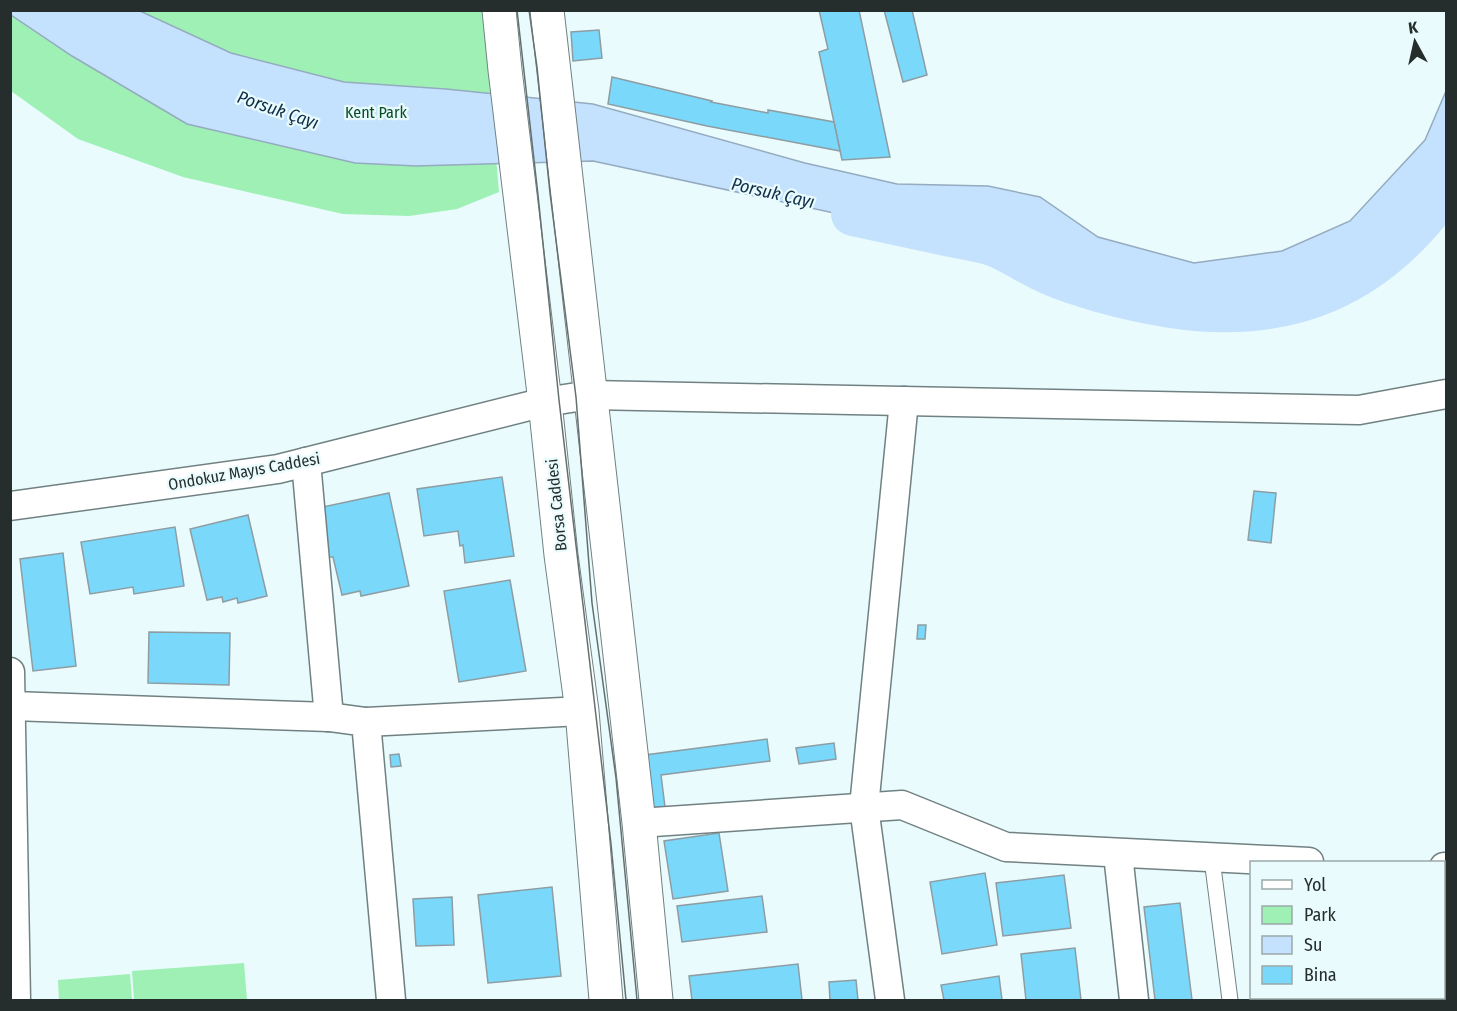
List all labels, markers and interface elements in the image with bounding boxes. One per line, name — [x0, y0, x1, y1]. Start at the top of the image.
north arrow — [1385, 12, 1445, 72]
text: K — [1407, 17, 1420, 38]
water label: Porsuk Çayı — [234, 86, 322, 134]
park label: Kent Park — [345, 103, 408, 122]
water label: Porsuk Çayı — [729, 173, 817, 213]
street label: Ondokuz Mayıs Caddesi — [167, 449, 321, 494]
street label: Borsa Caddesi — [542, 458, 571, 552]
legend — [1250, 861, 1445, 999]
text: Yol — [1304, 874, 1326, 896]
text: Park — [1304, 904, 1337, 926]
text: Su — [1304, 934, 1322, 956]
text: Bina — [1304, 964, 1337, 986]

